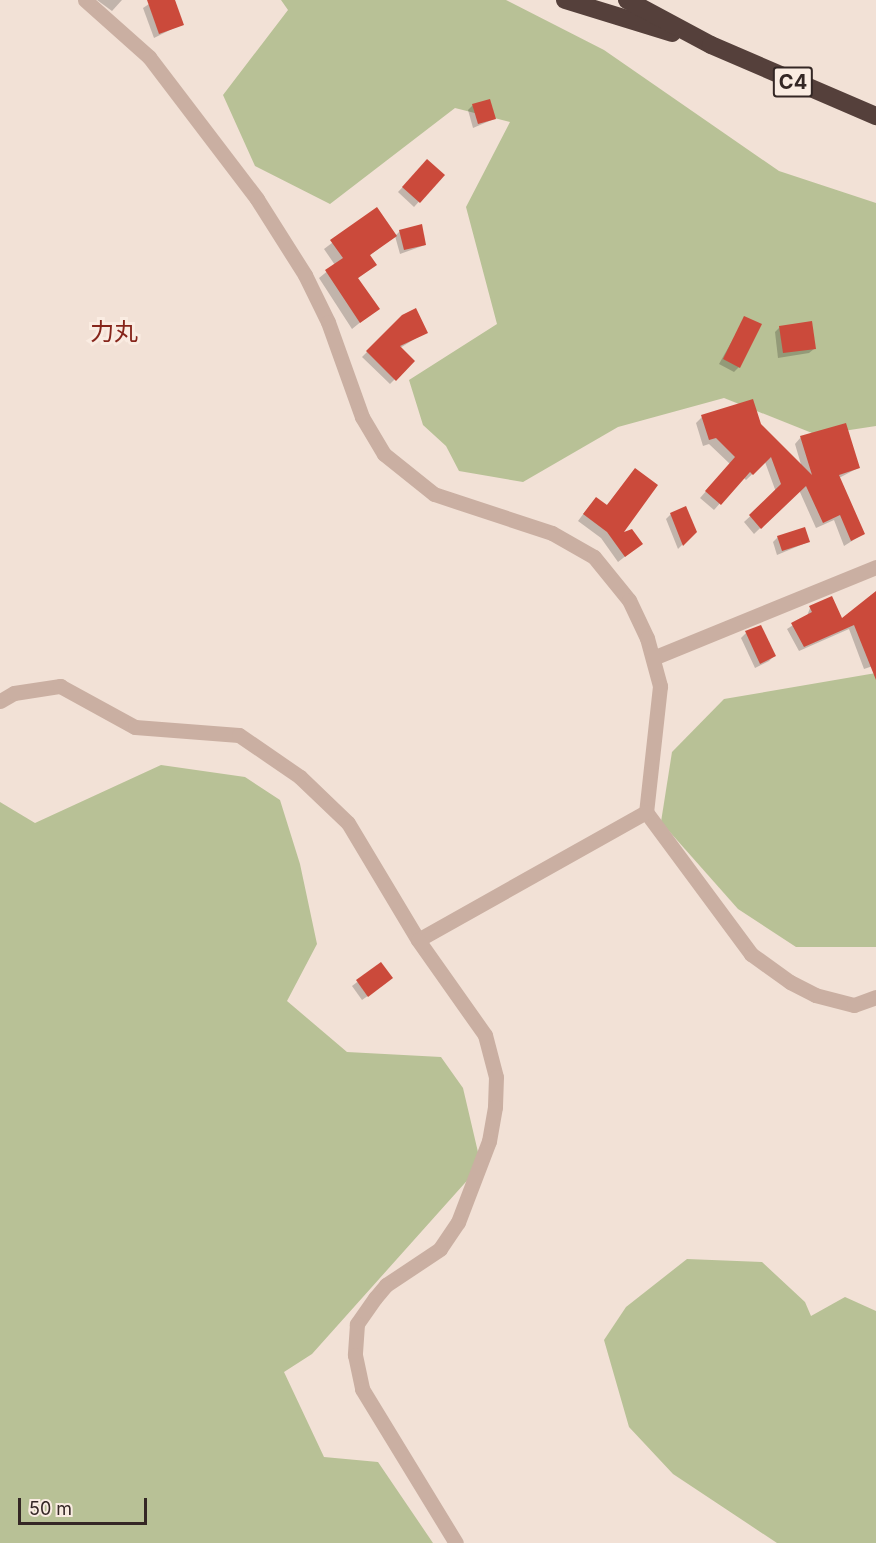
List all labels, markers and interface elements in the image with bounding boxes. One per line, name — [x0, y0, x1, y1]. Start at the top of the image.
road number: C4 — [772, 65, 814, 99]
district label: 力丸 — [90, 318, 138, 346]
scale bar — [21, 1486, 150, 1524]
text: 50 m — [29, 1498, 72, 1519]

